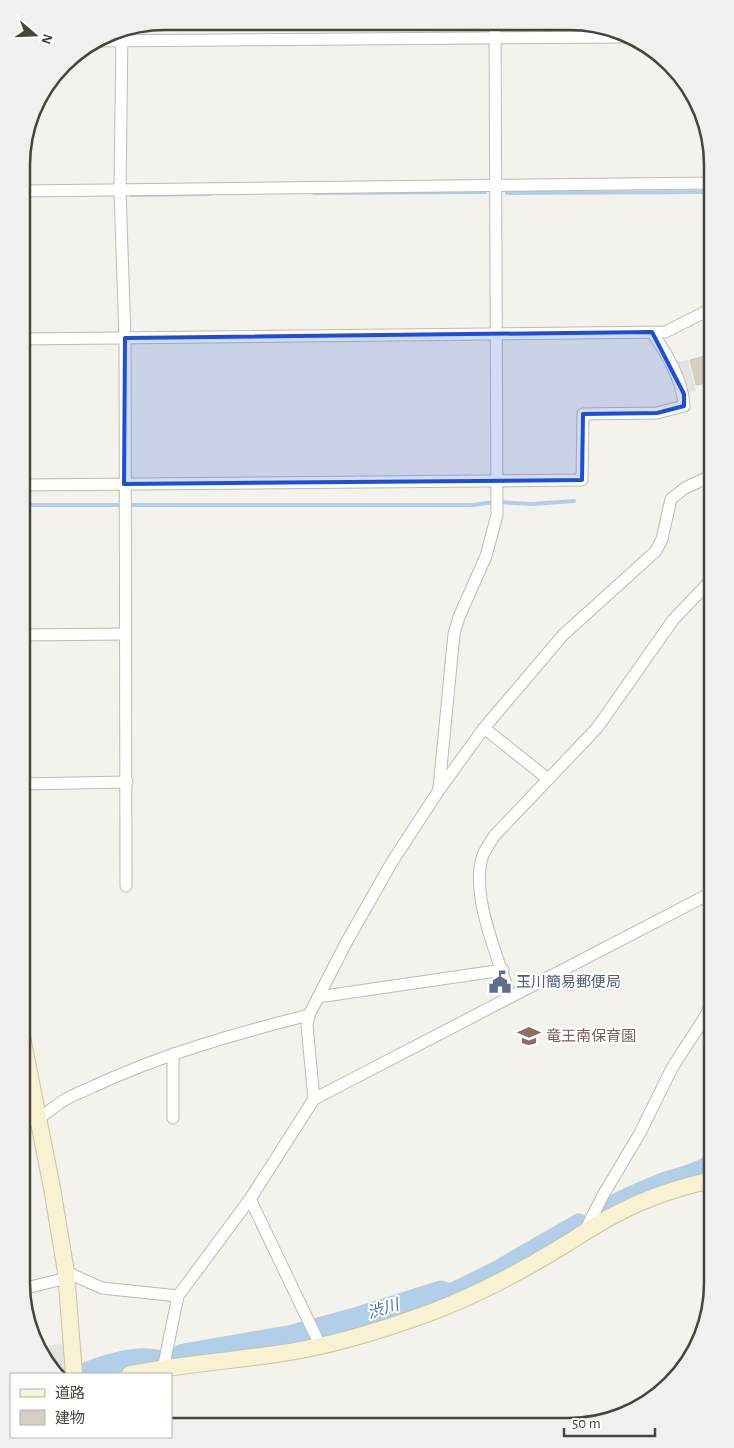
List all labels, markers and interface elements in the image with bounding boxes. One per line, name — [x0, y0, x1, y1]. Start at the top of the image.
north arrow — [10, 10, 60, 60]
text: N — [38, 32, 55, 46]
public building icon: 玉川簡易郵便局 — [487, 969, 513, 995]
place label: 玉川簡易郵便局 — [516, 974, 621, 990]
school or university icon: 竜王南保育園 — [516, 1023, 542, 1049]
place label: 竜王南保育園 — [546, 1028, 636, 1044]
water label: 渋川 — [365, 1295, 403, 1321]
legend — [10, 1373, 172, 1438]
text: 道路 — [55, 1385, 85, 1401]
scale bar — [564, 1406, 655, 1438]
text: 建物 — [55, 1410, 85, 1426]
text: 50 m — [572, 1416, 601, 1431]

